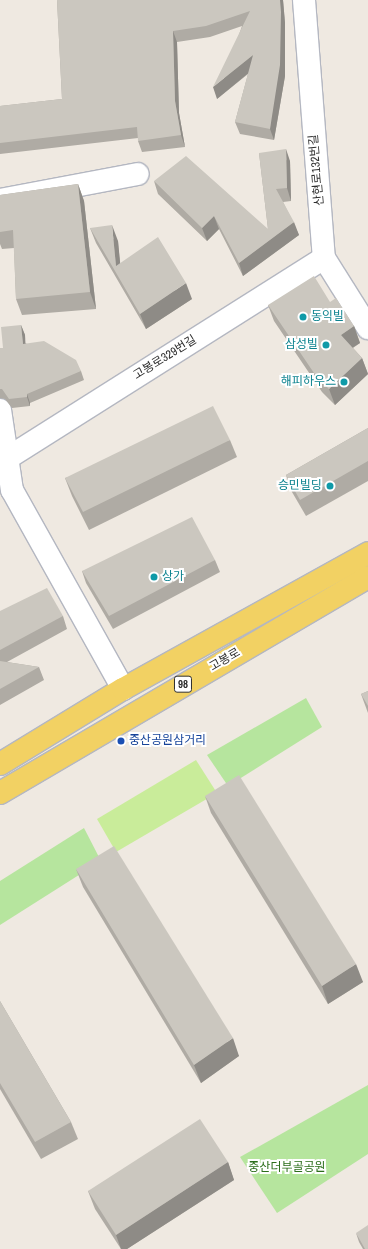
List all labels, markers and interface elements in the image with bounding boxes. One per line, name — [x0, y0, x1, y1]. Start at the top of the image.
street label: 산현로132번길 — [307, 134, 327, 206]
place label: 동익빌 — [311, 310, 344, 324]
marker: 동익빌 — [298, 312, 308, 322]
street label: 고봉로329번길 — [131, 333, 199, 383]
place label: 삼성빌 — [285, 338, 318, 352]
marker: 삼성빌 — [321, 340, 331, 350]
place label: 해피하우스 — [281, 375, 336, 389]
marker: 해피하우스 — [339, 377, 349, 387]
place label: 승민빌딩 — [278, 479, 322, 493]
marker: 승민빌딩 — [325, 481, 335, 491]
place label: 상가 — [162, 570, 184, 584]
marker: 상가 — [149, 572, 159, 582]
street label: 고봉로 — [207, 645, 243, 675]
road number: 98 — [173, 675, 193, 693]
place label: 중산공원삼거리 — [129, 734, 206, 748]
marker: 중산공원삼거리 — [116, 736, 126, 746]
park label: 중산더부골공원 — [248, 1161, 326, 1175]

